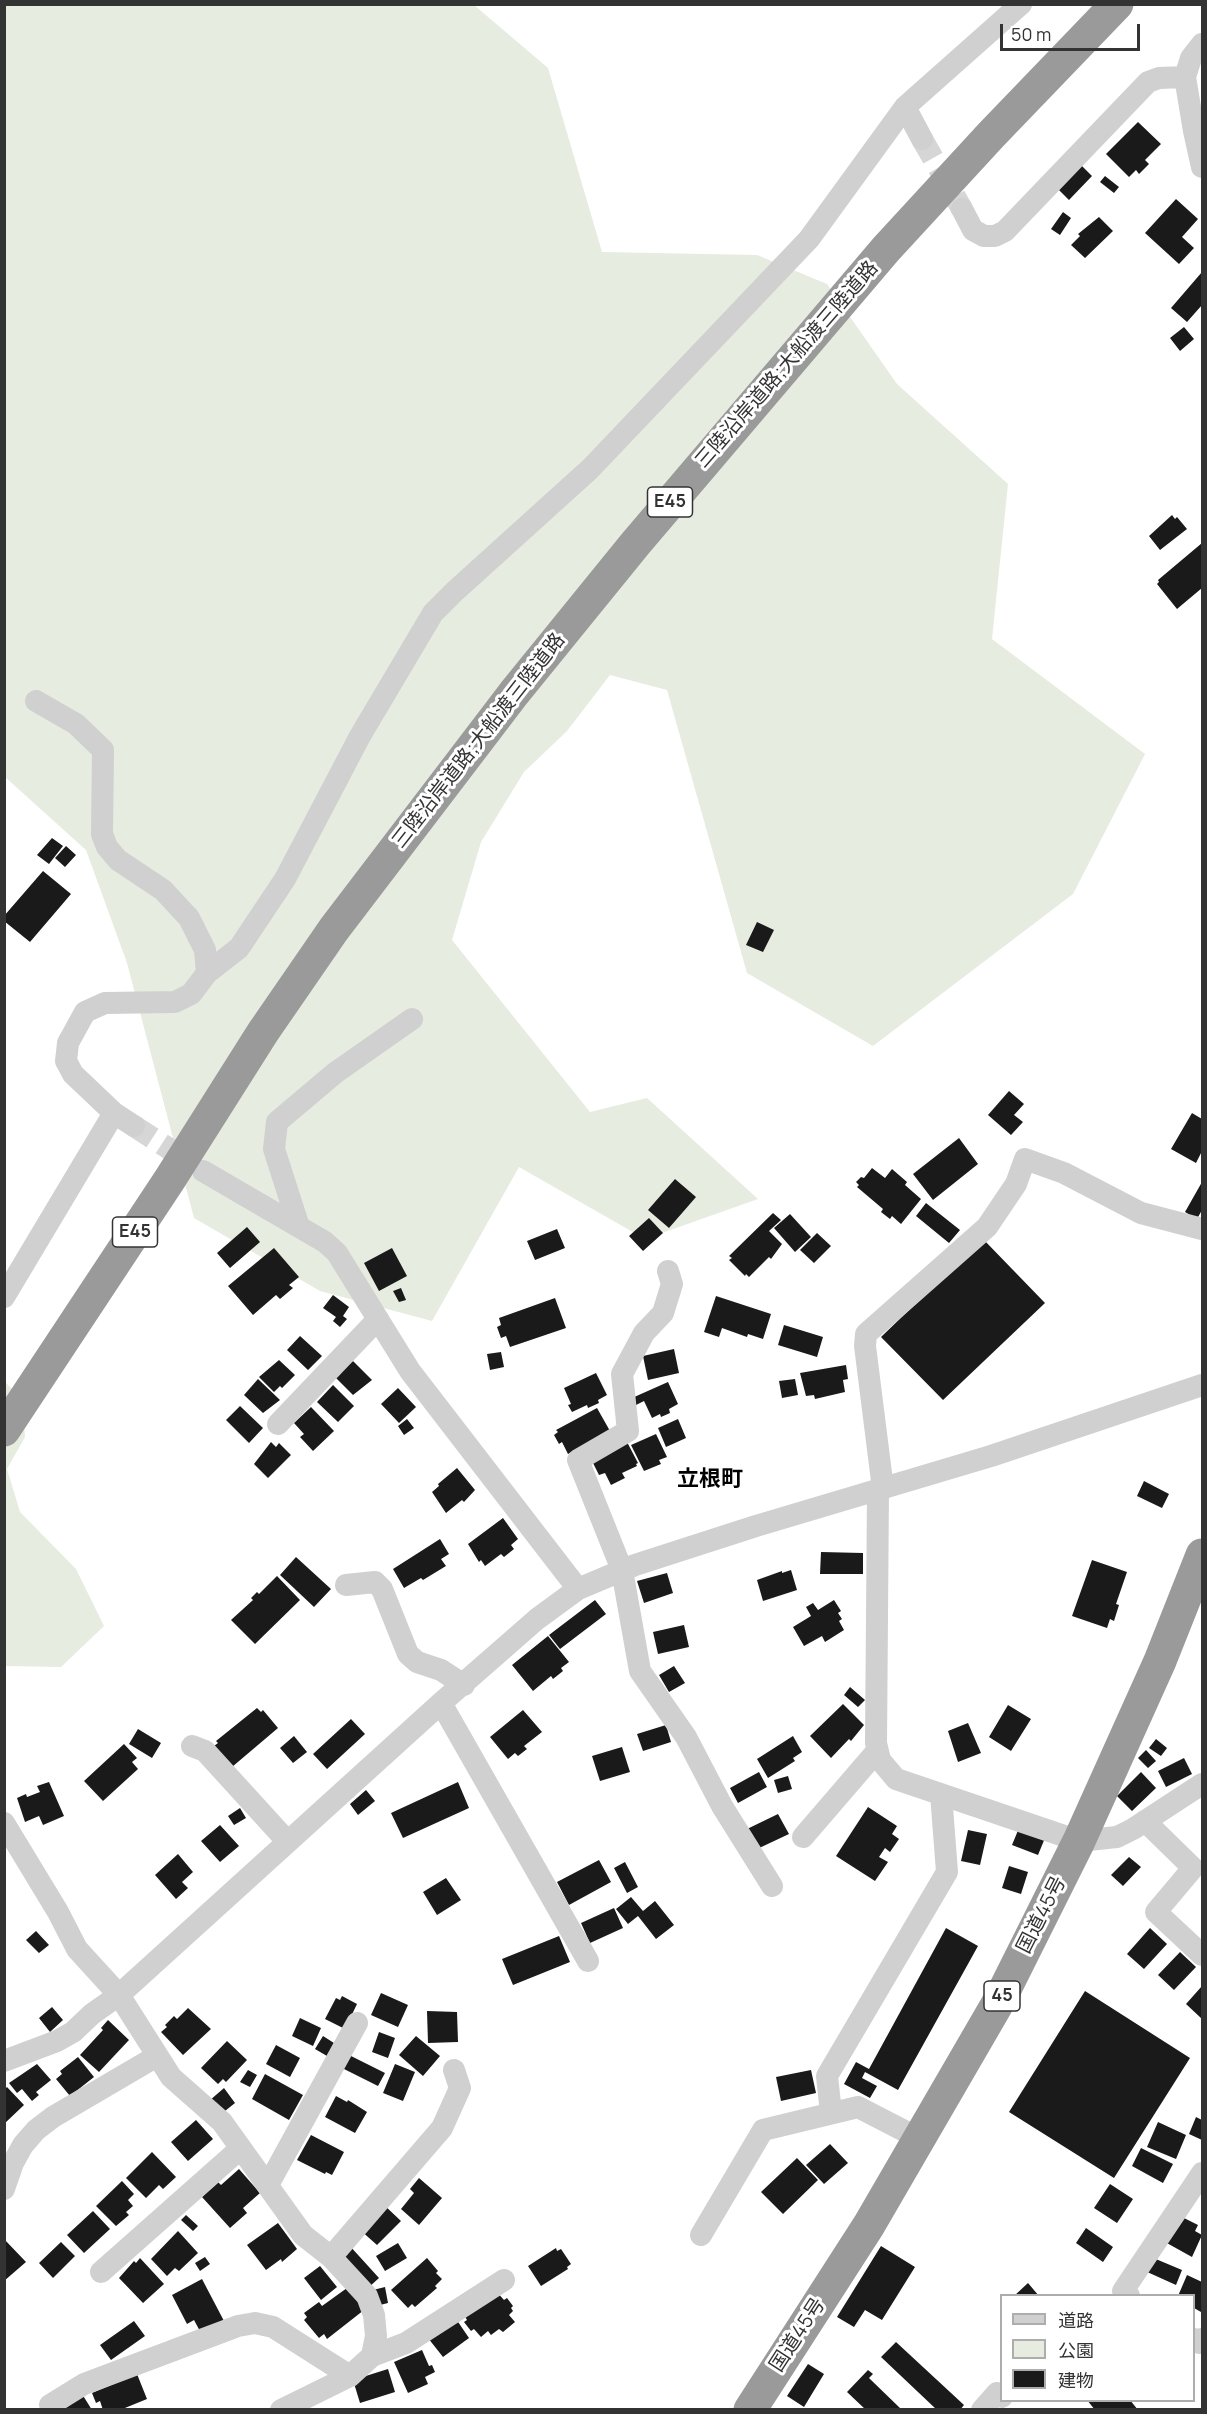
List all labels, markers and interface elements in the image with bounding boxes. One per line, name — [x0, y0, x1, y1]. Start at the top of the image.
scale bar — [1003, 12, 1142, 50]
text: 50 m — [1011, 22, 1051, 46]
street label: 三陸沿岸道路;大船渡三陸道路 — [691, 257, 883, 473]
road number: E45 — [648, 487, 692, 517]
street label: 三陸沿岸道路;大船渡三陸道路 — [388, 629, 570, 853]
road number: E45 — [112, 1217, 158, 1247]
district label: 立根町 — [677, 1467, 743, 1493]
street label: 国道45号 — [1012, 1872, 1072, 1958]
road number: 45 — [984, 1981, 1020, 2011]
street label: 国道45号 — [765, 2294, 831, 2376]
legend — [1000, 2294, 1195, 2402]
text: 道路 — [1058, 2308, 1094, 2332]
text: 公園 — [1058, 2338, 1094, 2362]
text: 建物 — [1058, 2368, 1094, 2392]

